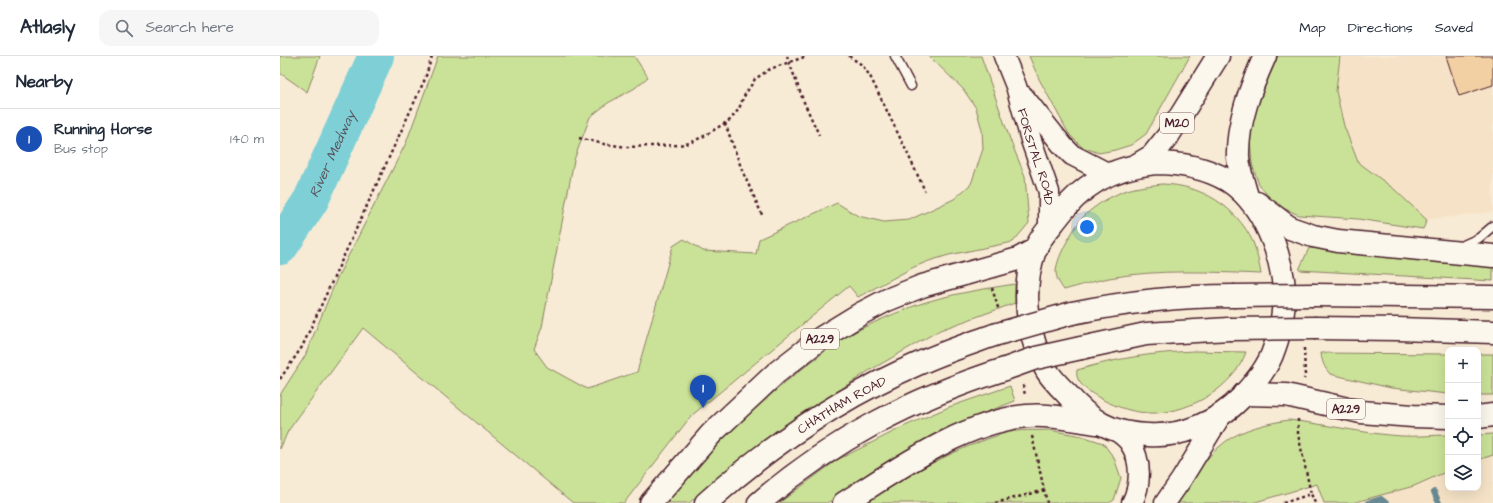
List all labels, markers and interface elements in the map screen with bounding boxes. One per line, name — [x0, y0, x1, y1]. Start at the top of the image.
search box — [99, 10, 379, 46]
text: Atlasly — [20, 14, 75, 41]
icon: search — [113, 17, 135, 39]
text: Search here — [145, 17, 234, 38]
text: Map — [1299, 18, 1326, 38]
text: Directions — [1348, 18, 1413, 38]
text: Saved — [1435, 18, 1473, 38]
text: Nearby — [16, 70, 73, 94]
street label: FORSTAL ROAD — [1013, 106, 1057, 206]
water label: River Medway — [305, 107, 362, 201]
road number: M20 — [1160, 113, 1194, 133]
text: Running Horse — [54, 119, 152, 140]
text: 1 — [28, 130, 30, 148]
text: 140 m — [230, 130, 264, 148]
text: Bus stop — [54, 140, 108, 158]
your location — [1077, 217, 1097, 237]
road number: A229 — [801, 329, 839, 349]
map controls — [1445, 347, 1481, 491]
button: + — [1445, 347, 1481, 383]
street label: CHATHAM ROAD — [794, 372, 890, 438]
pin: 1 — [690, 375, 716, 408]
button: − — [1445, 383, 1481, 419]
road number: A229 — [1327, 399, 1365, 419]
button: locate — [1445, 419, 1481, 455]
button: layers — [1445, 455, 1481, 491]

